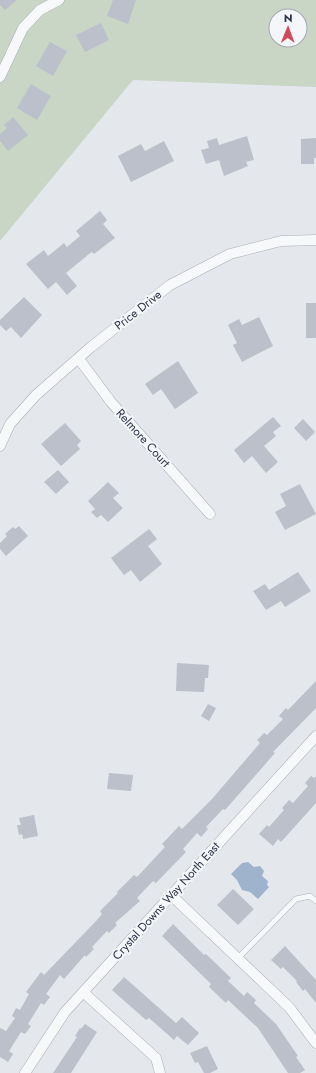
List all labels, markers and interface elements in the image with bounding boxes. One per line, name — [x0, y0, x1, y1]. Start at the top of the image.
north arrow — [268, 8, 308, 48]
text: N — [284, 10, 293, 26]
street label: Price Drive — [110, 286, 166, 334]
street label: Relmore Court — [112, 405, 174, 471]
street label: Crystal Downs Way North East — [108, 838, 224, 964]

